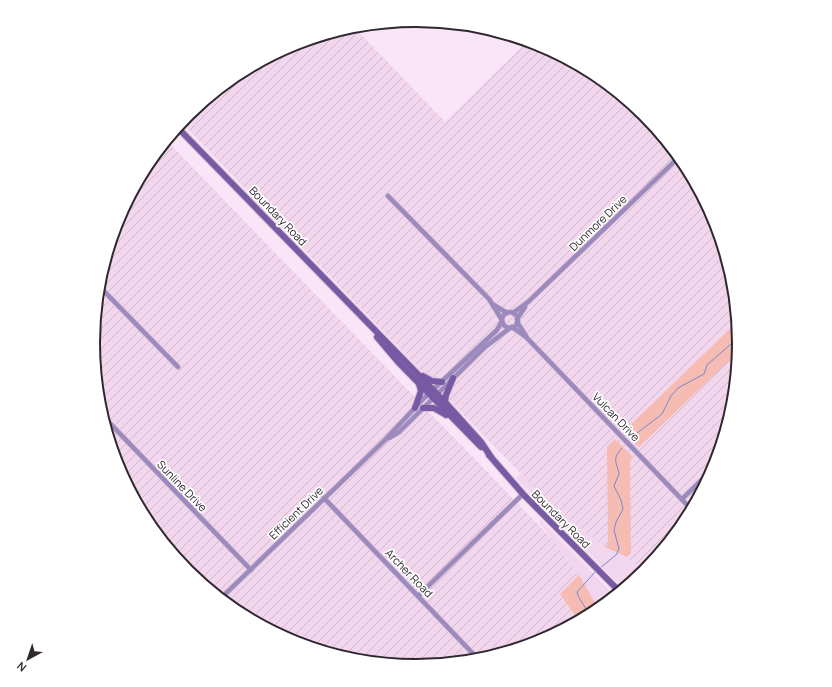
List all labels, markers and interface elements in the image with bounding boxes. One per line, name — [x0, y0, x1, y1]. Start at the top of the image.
street label: Boundary Road — [246, 183, 310, 249]
street label: Dunmore Drive — [566, 191, 630, 254]
street label: Vulcan Drive — [589, 389, 644, 445]
street label: Sunline Drive — [154, 457, 211, 515]
street label: Efficient Drive — [265, 483, 326, 542]
street label: Boundary Road — [529, 486, 594, 551]
street label: Archer Road — [382, 545, 436, 600]
north arrow — [8, 639, 48, 679]
text: N — [13, 659, 29, 675]

